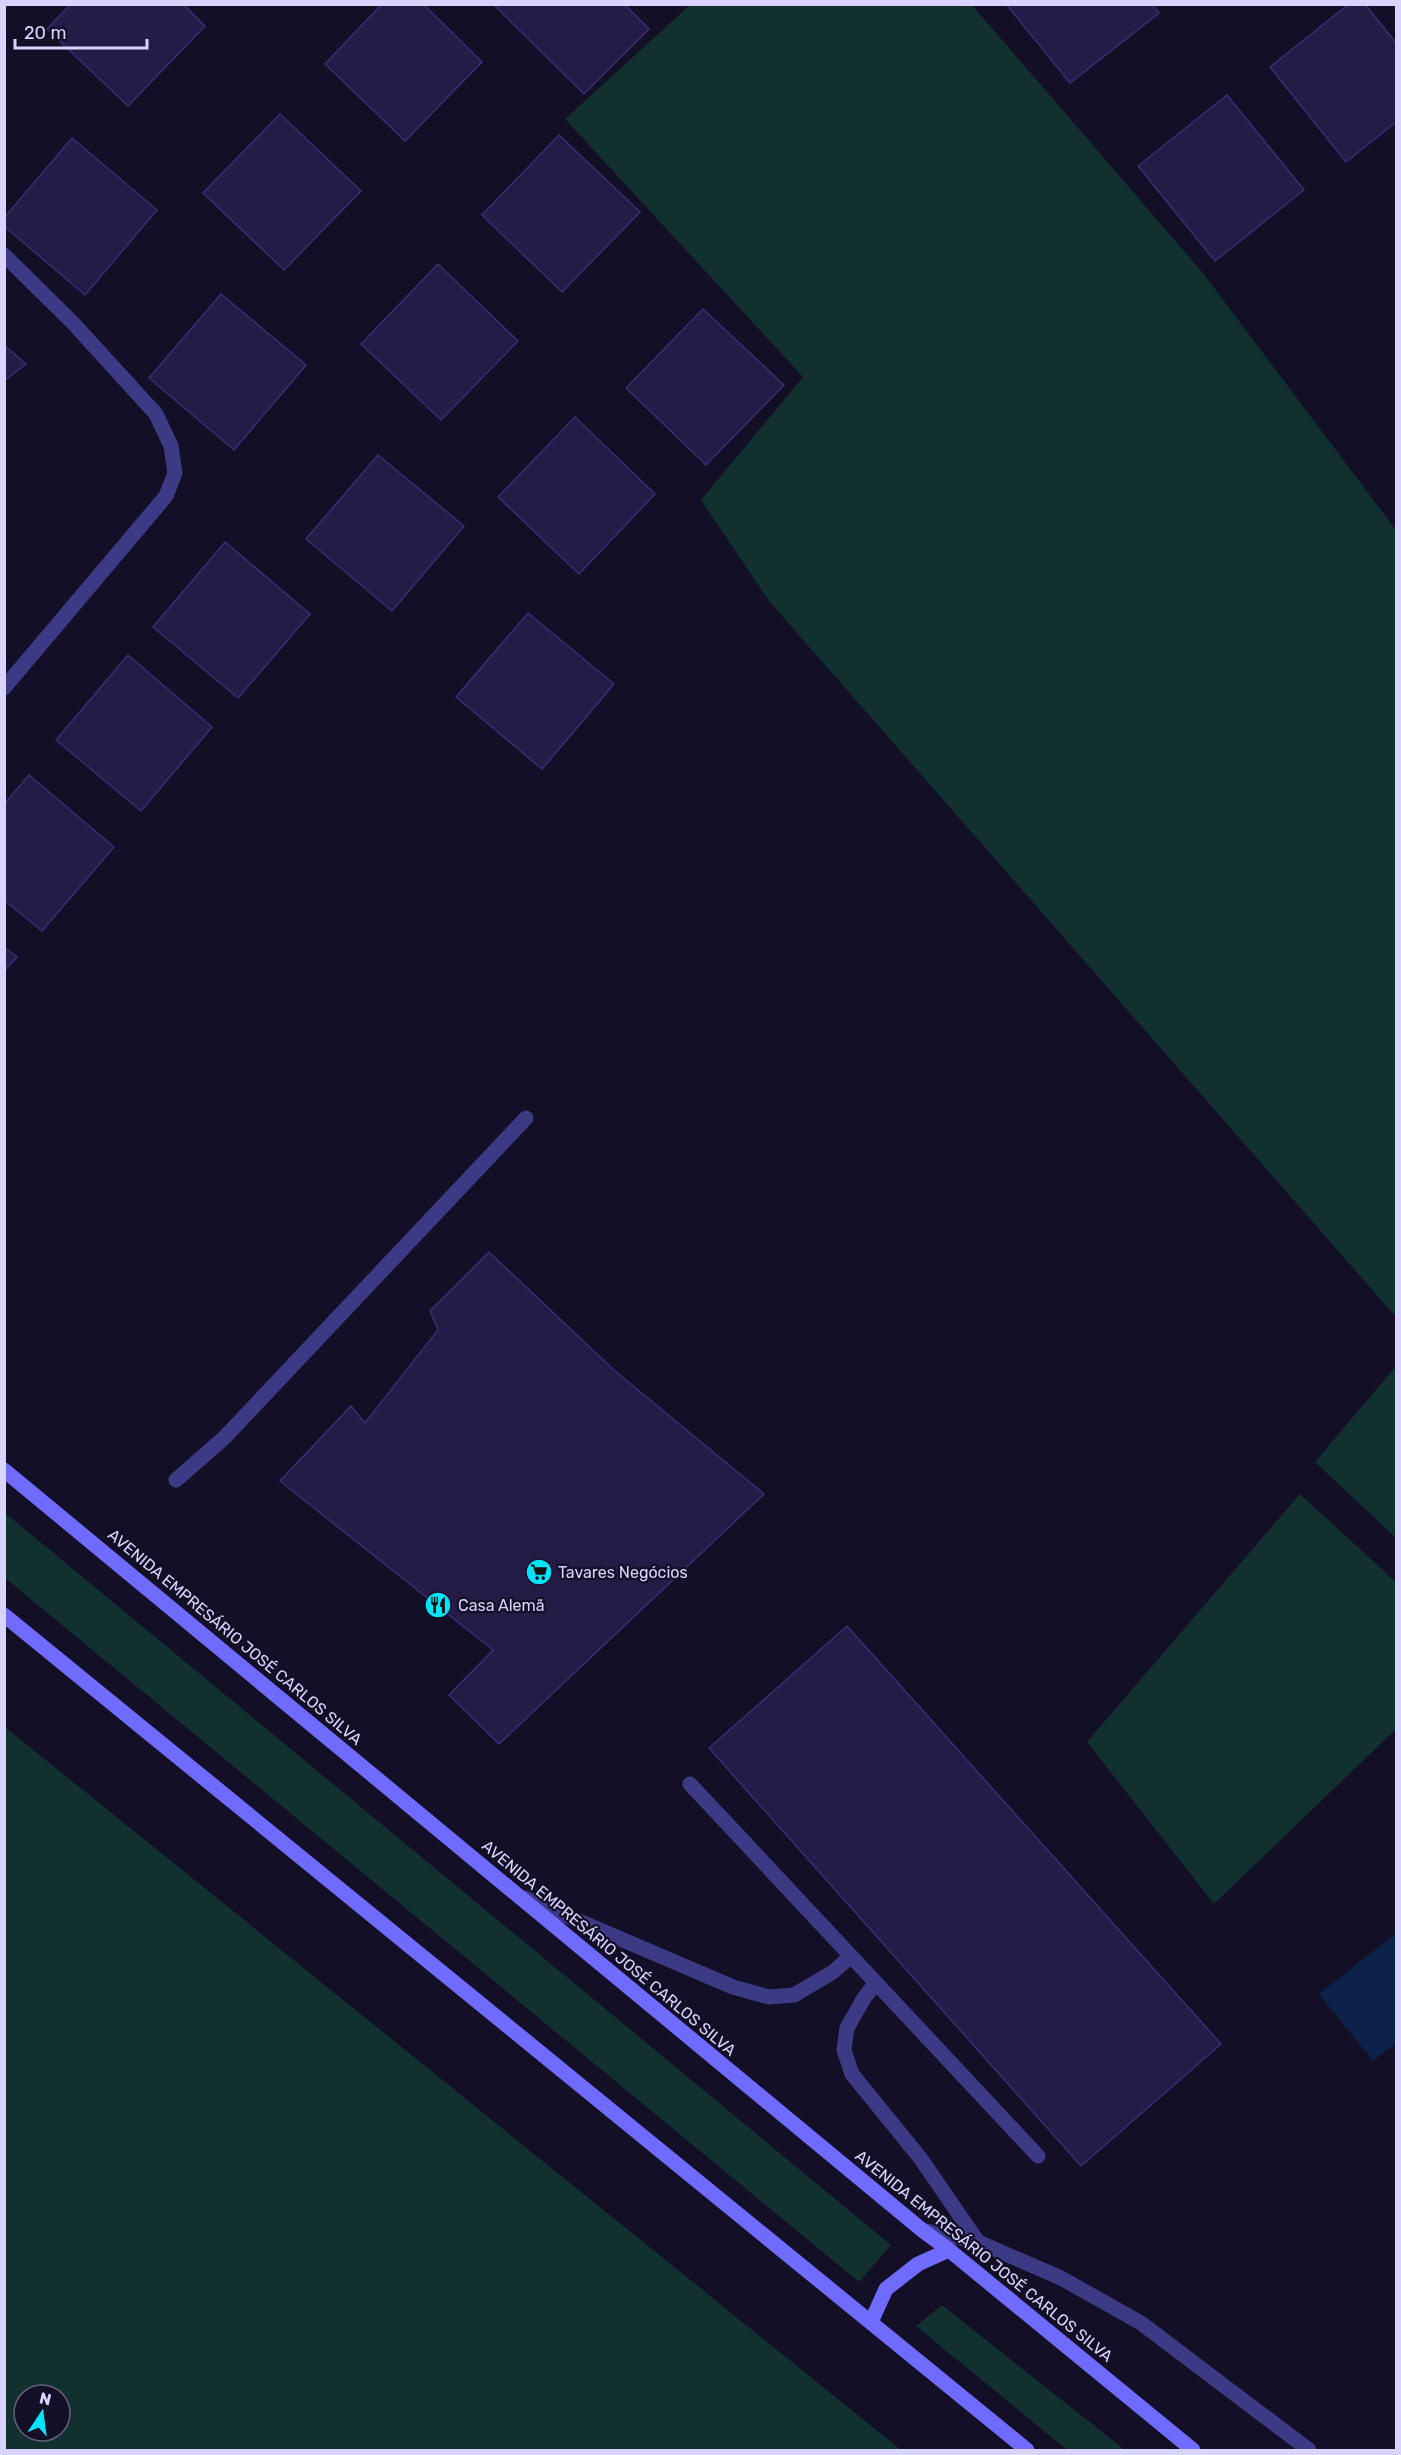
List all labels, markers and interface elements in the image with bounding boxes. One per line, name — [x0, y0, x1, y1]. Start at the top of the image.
scale bar — [15, 12, 147, 50]
text: 20 m — [24, 22, 66, 44]
street label: AVENIDA EMPRESÁRIO JOSÉ CARLOS SILVA — [104, 1525, 366, 1749]
supermarket icon: Tavares Negócios — [524, 1557, 554, 1587]
place label: Tavares Negócios — [558, 1563, 688, 1582]
restaurant icon: Casa Alemã — [423, 1590, 453, 1620]
place label: Casa Alemã — [458, 1596, 545, 1615]
street label: AVENIDA EMPRESÁRIO JOSÉ CARLOS SILVA — [478, 1836, 740, 2060]
street label: AVENIDA EMPRESÁRIO JOSÉ CARLOS SILVA — [851, 2146, 1117, 2366]
north arrow — [12, 2383, 72, 2443]
text: N — [38, 2388, 53, 2409]

